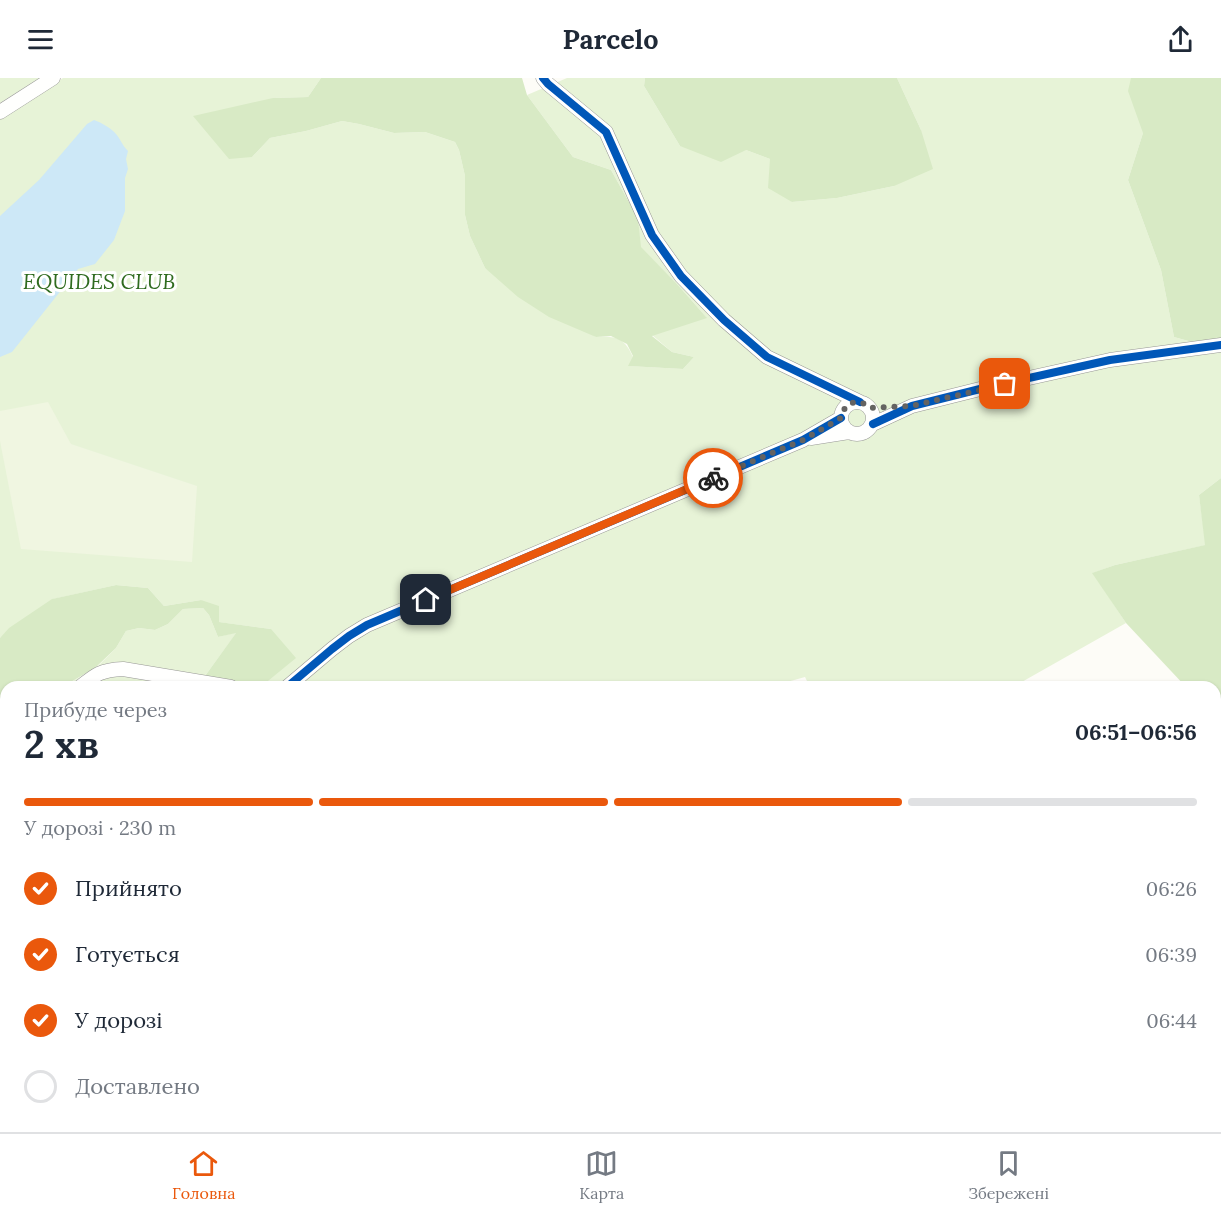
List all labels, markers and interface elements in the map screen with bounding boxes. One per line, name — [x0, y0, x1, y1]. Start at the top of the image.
text: Parcelo — [562, 22, 659, 56]
icon: menu — [24, 23, 57, 56]
icon: share — [1164, 23, 1197, 56]
park label: EQUIDES CLUB — [23, 268, 175, 295]
pin — [979, 358, 1030, 409]
icon: bag — [988, 367, 1021, 400]
courier — [683, 448, 743, 508]
icon: bike — [697, 462, 730, 495]
pin — [400, 574, 451, 625]
icon: home — [409, 583, 442, 616]
text: Прибуде через — [24, 697, 167, 722]
text: 06:51–06:56 — [1075, 718, 1197, 746]
text: 2 хв — [24, 719, 99, 769]
text: У дорозі · 230 m — [24, 815, 176, 840]
icon: check — [24, 872, 57, 905]
text: Прийнято — [75, 874, 182, 902]
text: 06:26 — [1146, 876, 1197, 901]
icon: check — [24, 938, 57, 971]
text: Готується — [75, 940, 180, 968]
text: 06:39 — [1145, 942, 1197, 967]
icon: check — [24, 1004, 57, 1037]
text: У дорозі — [75, 1006, 162, 1034]
text: 06:44 — [1146, 1008, 1197, 1033]
text: Доставлено — [75, 1072, 200, 1100]
tab: Головна — [172, 1147, 235, 1203]
tab: Карта — [579, 1147, 624, 1203]
tab: Збережені — [968, 1147, 1049, 1203]

